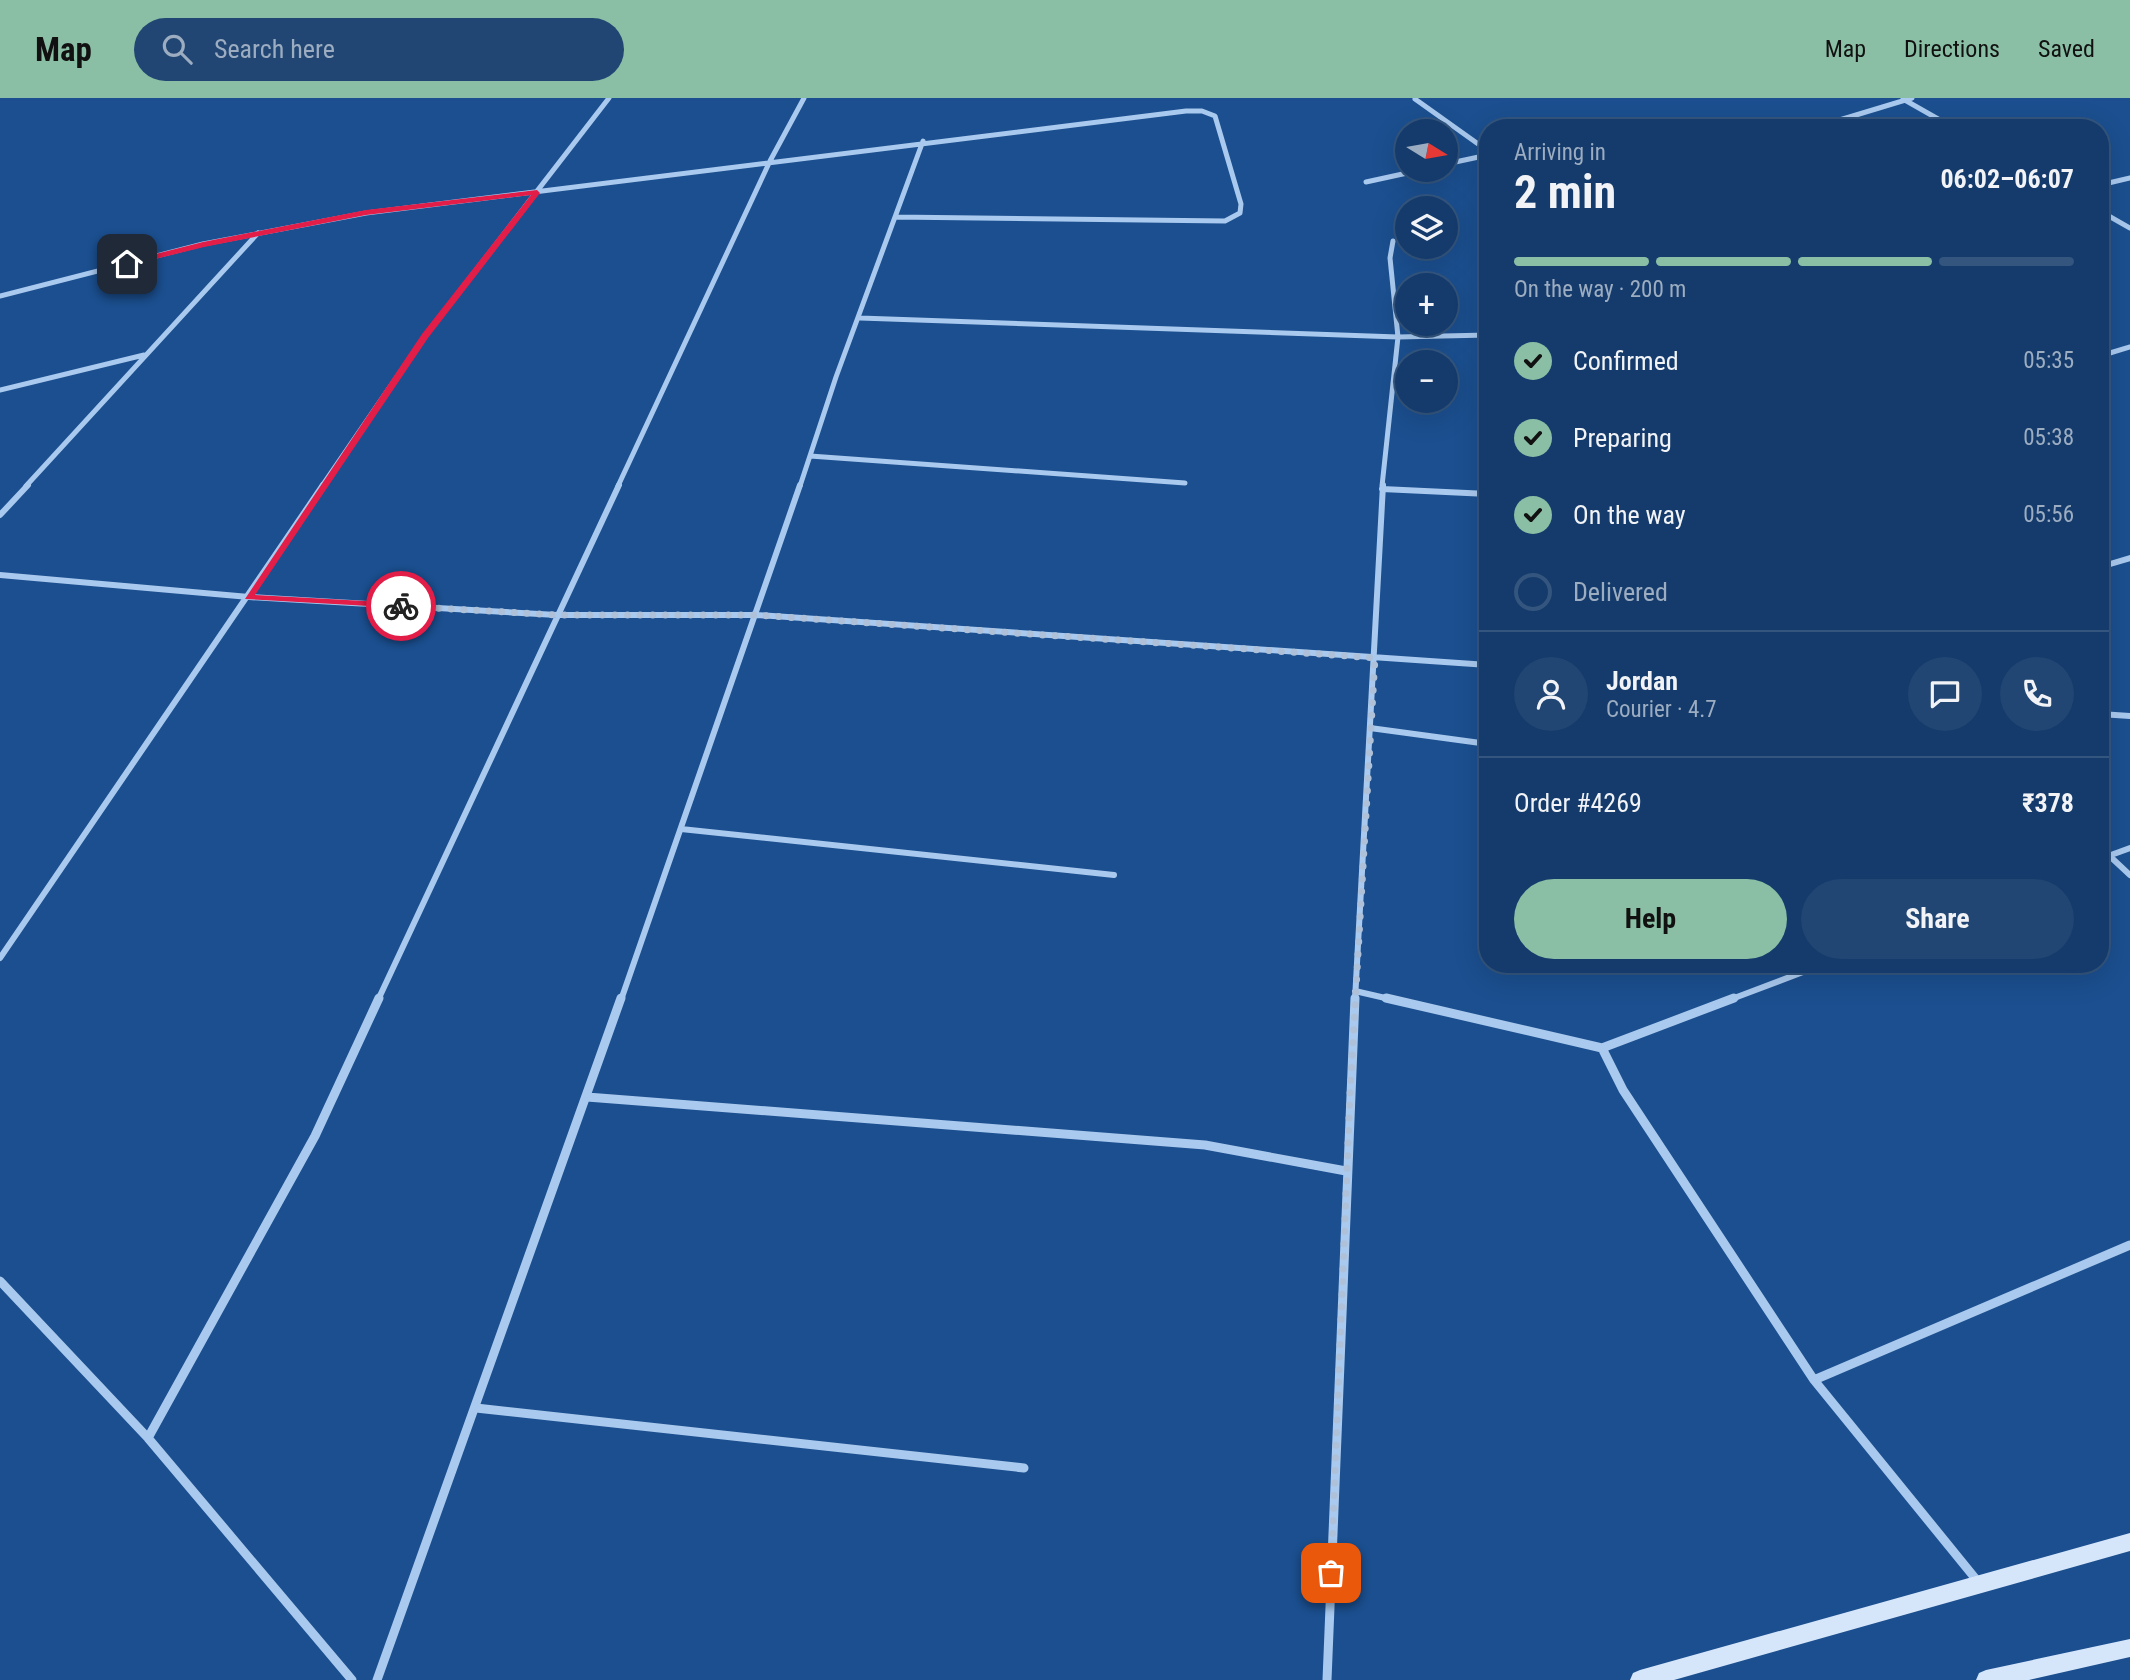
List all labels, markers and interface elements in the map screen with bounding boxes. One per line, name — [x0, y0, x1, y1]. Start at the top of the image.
search box — [134, 18, 624, 81]
text: Map — [35, 30, 92, 69]
icon: search — [158, 30, 196, 68]
text: Search here — [214, 34, 335, 64]
text: Map — [1825, 35, 1866, 63]
text: Directions — [1904, 35, 2000, 63]
text: Saved — [2038, 35, 2095, 63]
north arrow — [1395, 119, 1458, 182]
map controls — [1395, 119, 1458, 413]
text: Arriving in — [1514, 139, 1606, 166]
text: 06:02–06:07 — [1940, 164, 2074, 194]
text: 2 min — [1514, 165, 1616, 219]
button: layers — [1395, 196, 1458, 259]
pin — [97, 234, 157, 294]
icon: home — [108, 245, 146, 283]
button: + — [1395, 273, 1458, 336]
text: On the way · 200 m — [1514, 276, 1686, 303]
icon: check — [1514, 342, 1552, 380]
text: Confirmed — [1573, 346, 1679, 376]
text: 05:35 — [2023, 347, 2074, 374]
button: − — [1395, 350, 1458, 413]
icon: check — [1514, 419, 1552, 457]
text: Preparing — [1573, 423, 1672, 453]
text: 05:38 — [2023, 424, 2074, 451]
icon: check — [1514, 496, 1552, 534]
text: On the way — [1573, 500, 1686, 530]
text: 05:56 — [2023, 501, 2074, 528]
courier — [366, 571, 436, 641]
text: Delivered — [1573, 577, 1668, 607]
icon: bike — [382, 587, 420, 625]
button: person — [1514, 657, 1588, 731]
button: chat — [1908, 657, 1982, 731]
button: phone — [2000, 657, 2074, 731]
text: Jordan — [1606, 666, 1678, 696]
text: Courier · 4.7 — [1606, 696, 1717, 723]
text: Order #4269 — [1514, 788, 1642, 818]
text: ₹378 — [2022, 788, 2074, 818]
button: Help — [1514, 879, 1787, 959]
button: Share — [1801, 879, 2074, 959]
pin — [1301, 1543, 1361, 1603]
icon: bag — [1312, 1554, 1350, 1592]

